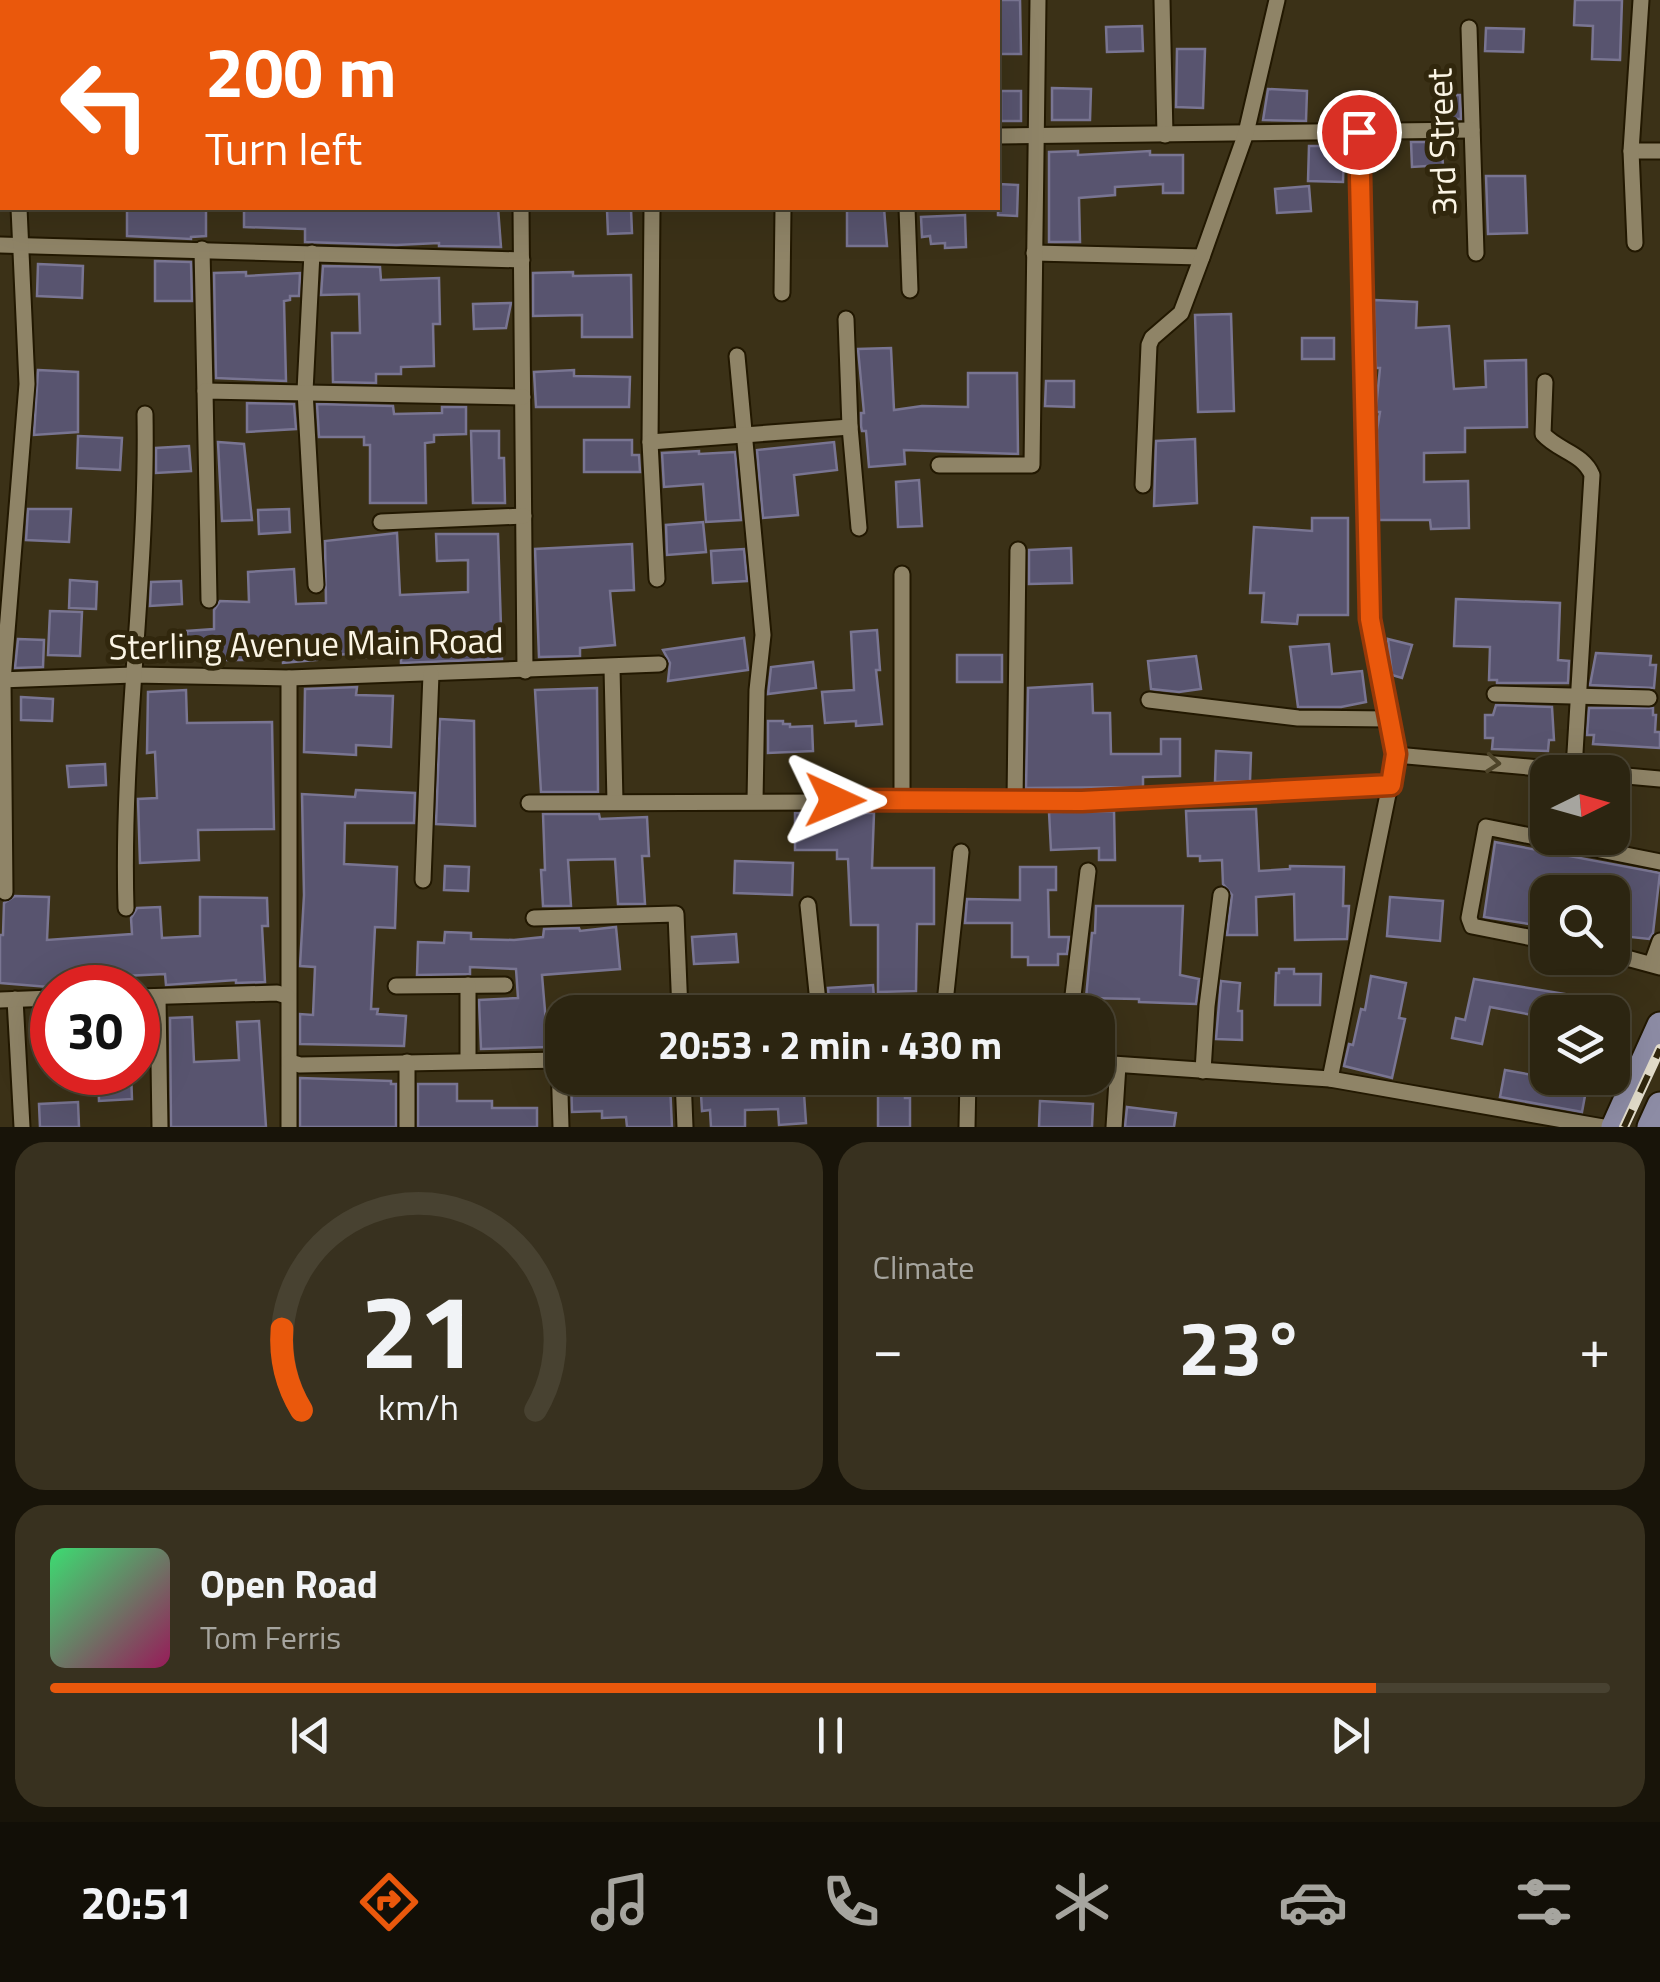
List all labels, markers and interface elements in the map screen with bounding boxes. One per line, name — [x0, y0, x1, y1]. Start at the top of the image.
text: 200 m — [205, 18, 397, 124]
icon: left — [40, 40, 170, 170]
street label: 3rd Street — [1411, 67, 1471, 217]
pin — [1317, 90, 1402, 175]
icon: arrive — [1332, 105, 1387, 160]
text: Turn left — [205, 114, 362, 182]
street label: Sterling Avenue Main Road — [108, 613, 504, 673]
position arrow — [783, 748, 887, 852]
one-way arrow — [1486, 751, 1502, 773]
north arrow — [1530, 755, 1630, 855]
map controls — [1530, 755, 1630, 1095]
button: search — [1530, 875, 1630, 975]
speed limit sign: 30 — [30, 965, 160, 1095]
button: layers — [1530, 995, 1630, 1095]
text: 20:53 · 2 min · 430 m — [658, 1016, 1002, 1074]
text: Climate — [873, 1243, 974, 1291]
text: 21 — [361, 1250, 477, 1408]
text: 23° — [1178, 1290, 1304, 1404]
text: − — [873, 1306, 903, 1389]
text: + — [1579, 1306, 1610, 1389]
text: km/h — [378, 1379, 459, 1434]
text: Open Road — [200, 1555, 378, 1613]
text: Tom Ferris — [200, 1613, 341, 1661]
icon: previous — [283, 1708, 338, 1763]
icon: pause — [803, 1708, 858, 1763]
icon: next — [1323, 1708, 1378, 1763]
icon: directions — [354, 1867, 424, 1937]
icon: music — [585, 1867, 655, 1937]
icon: phone — [816, 1867, 886, 1937]
icon: climate — [1047, 1867, 1117, 1937]
icon: car — [1278, 1867, 1348, 1937]
icon: filters — [1509, 1867, 1579, 1937]
text: 20:51 — [81, 1868, 193, 1936]

